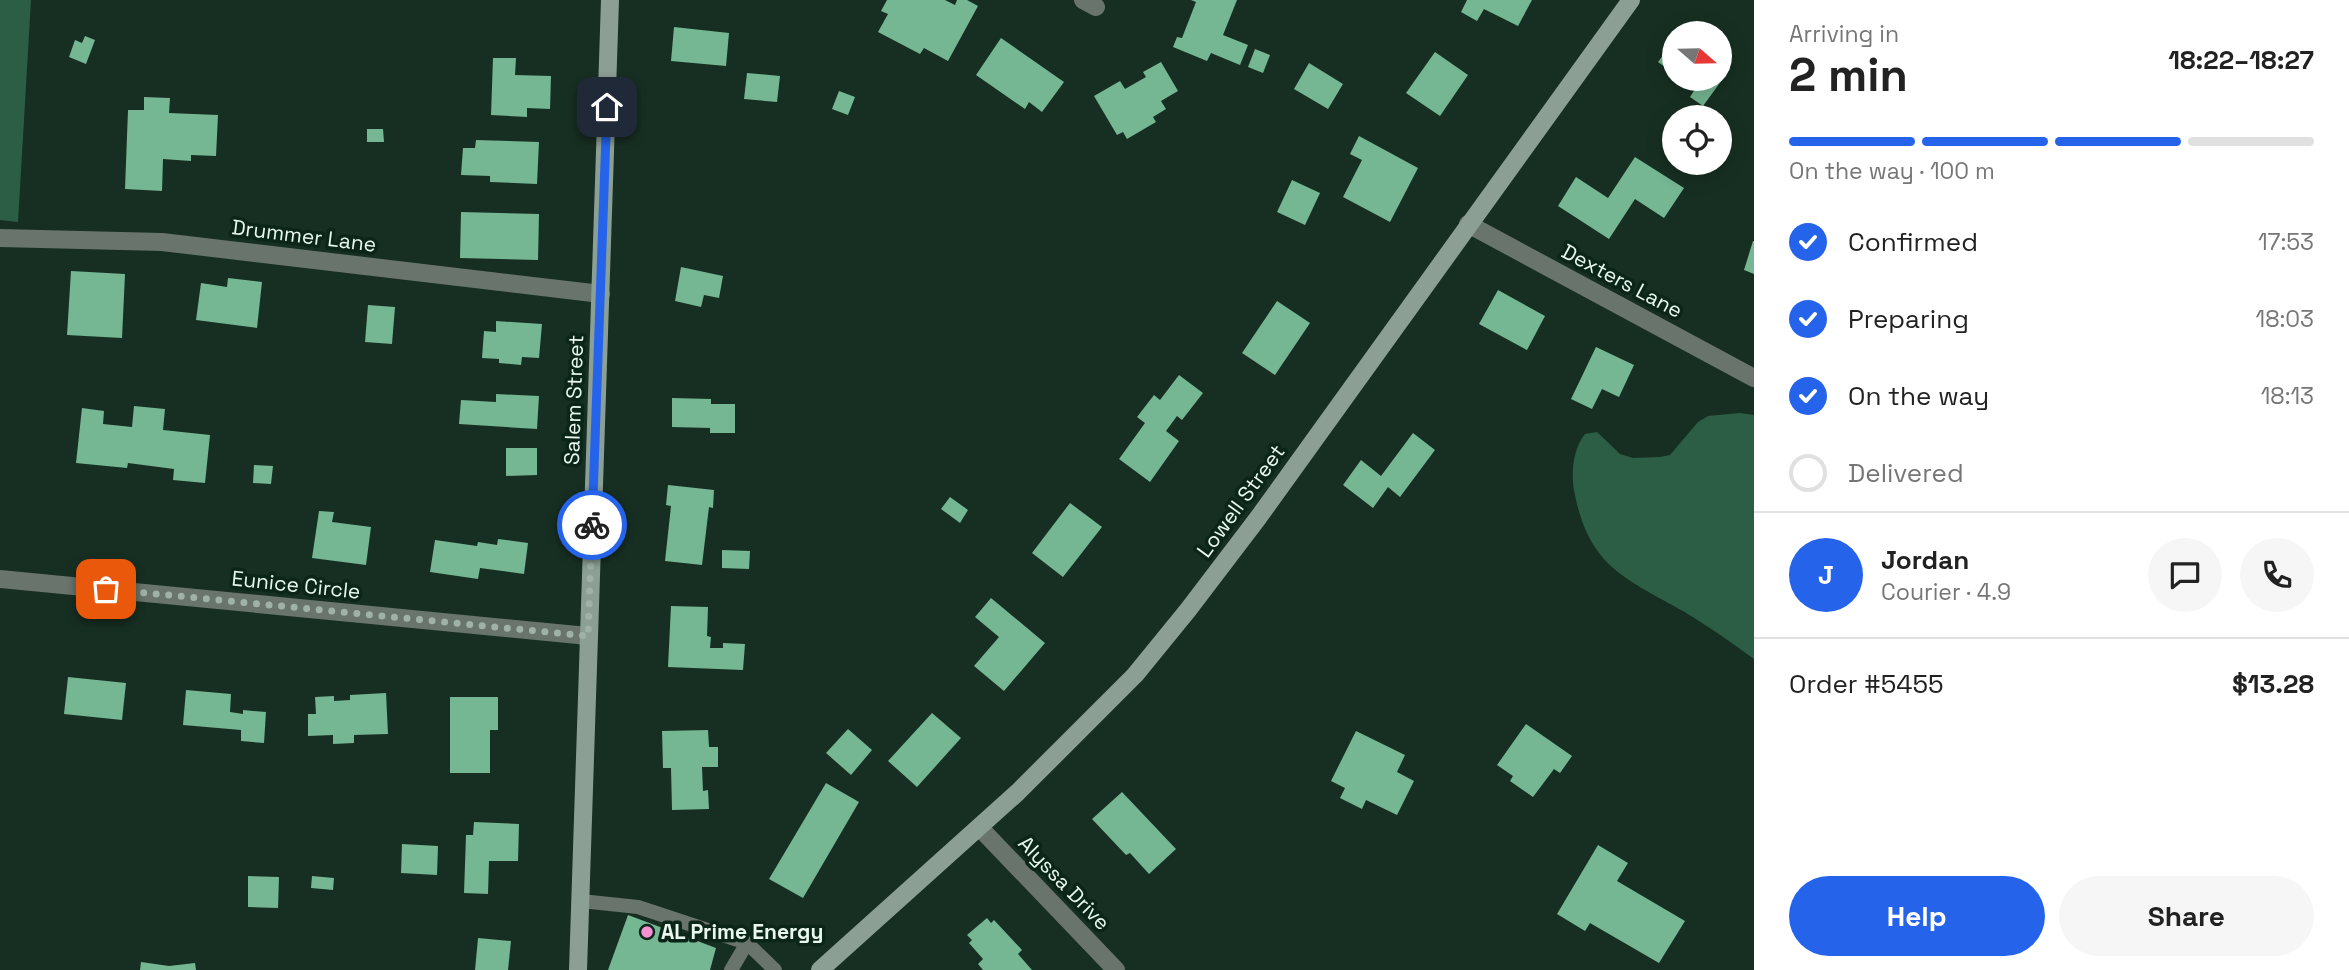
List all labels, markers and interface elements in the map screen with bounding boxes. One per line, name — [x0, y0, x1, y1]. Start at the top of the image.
text: Arriving in — [1789, 19, 1899, 49]
north arrow — [1662, 21, 1732, 91]
map controls — [1662, 21, 1732, 175]
text: 18:22–18:27 — [2168, 43, 2314, 77]
text: 2 min — [1789, 46, 1908, 104]
pin — [577, 77, 637, 137]
icon: home — [588, 88, 626, 126]
button: locate — [1662, 105, 1732, 175]
text: On the way · 100 m — [1789, 156, 1995, 186]
street label: Drummer Lane — [230, 213, 378, 258]
icon: check — [1789, 223, 1827, 261]
text: Confirmed — [1848, 225, 1978, 259]
text: 17:53 — [2258, 227, 2314, 257]
street label: Dexters Lane — [1557, 237, 1687, 324]
icon: check — [1789, 300, 1827, 338]
text: Preparing — [1848, 302, 1969, 336]
text: 18:03 — [2256, 304, 2314, 334]
street label: Salem Street — [558, 334, 589, 465]
icon: check — [1789, 377, 1827, 415]
text: On the way — [1848, 379, 1989, 413]
text: 18:13 — [2261, 381, 2314, 411]
street label: Lowell Street — [1191, 439, 1291, 562]
text: Delivered — [1848, 456, 1964, 490]
courier — [557, 490, 627, 560]
icon: bike — [573, 506, 611, 544]
button: chat — [2148, 538, 2222, 612]
button: phone — [2240, 538, 2314, 612]
text: Jordan — [1881, 543, 1969, 577]
text: J — [1818, 558, 1834, 592]
pin — [76, 559, 136, 619]
street label: Eunice Circle — [230, 564, 362, 605]
icon: bag — [87, 570, 125, 608]
text: Courier · 4.9 — [1881, 577, 2011, 607]
text: Order #5455 — [1789, 667, 1944, 701]
text: $13.28 — [2232, 667, 2314, 701]
street label: Alyssa Drive — [1013, 830, 1116, 936]
button: Help — [1789, 876, 2045, 956]
button: Share — [2059, 876, 2314, 956]
place label: AL Prime Energy — [661, 918, 823, 945]
marker: AL Prime Energy — [639, 924, 655, 940]

